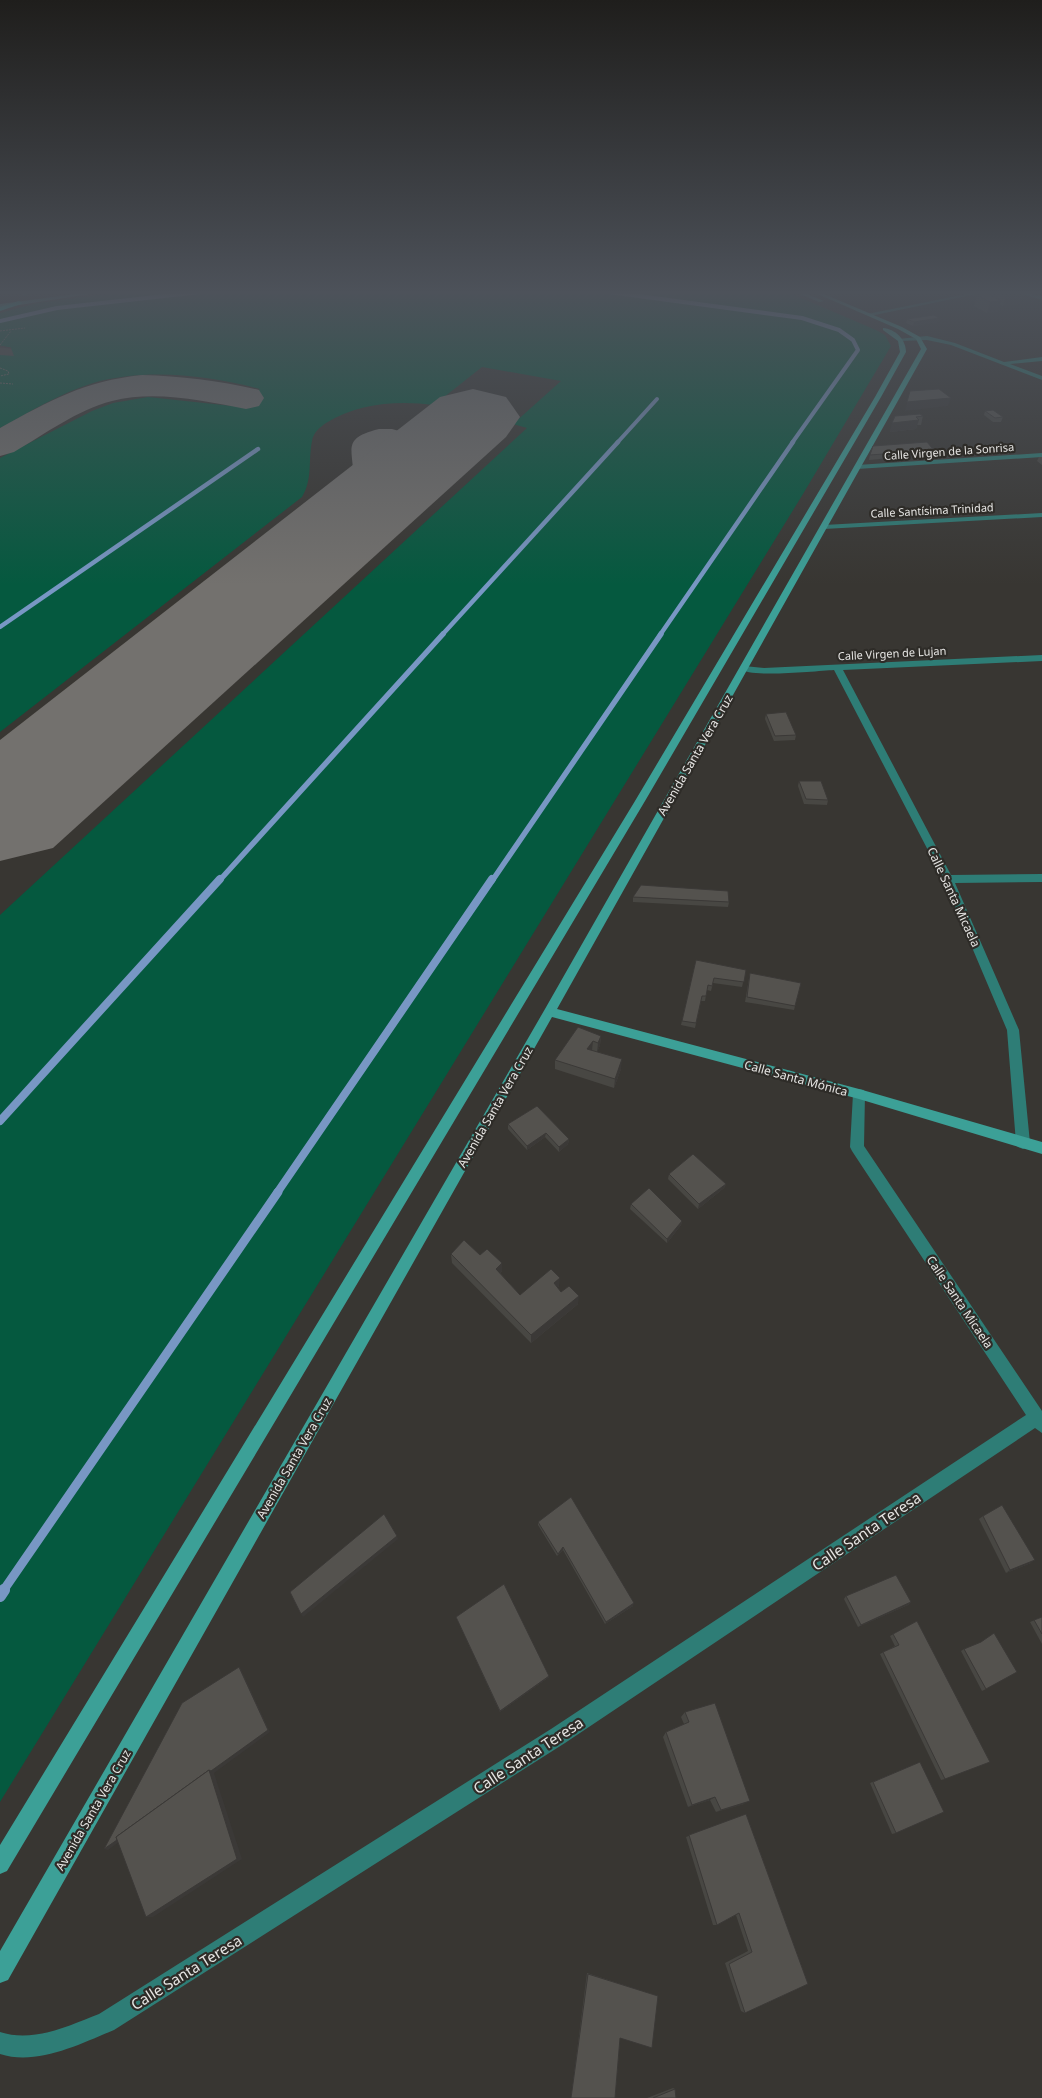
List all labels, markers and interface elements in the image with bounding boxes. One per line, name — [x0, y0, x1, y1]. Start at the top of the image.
street label: Calle Virgen de la Sonrisa — [883, 439, 1015, 463]
street label: Calle Santísima Trinidad — [870, 499, 994, 521]
street label: Calle Virgen de Lujan — [837, 643, 947, 663]
street label: Avenida Santa Vera Cruz — [653, 691, 737, 819]
street label: Calle Santa Micaela — [923, 844, 985, 950]
street label: Avenida Santa Vera Cruz — [453, 1043, 537, 1171]
street label: Calle Santa Mónica — [742, 1056, 850, 1100]
street label: Calle Santa Micaela — [923, 1252, 997, 1352]
street label: Avenida Santa Vera Cruz — [252, 1394, 336, 1522]
street label: Calle Santa Teresa — [808, 1487, 924, 1575]
street label: Calle Santa Teresa — [469, 1712, 587, 1798]
street label: Avenida Santa Vera Cruz — [51, 1746, 135, 1874]
street label: Calle Santa Teresa — [127, 1930, 245, 2014]

